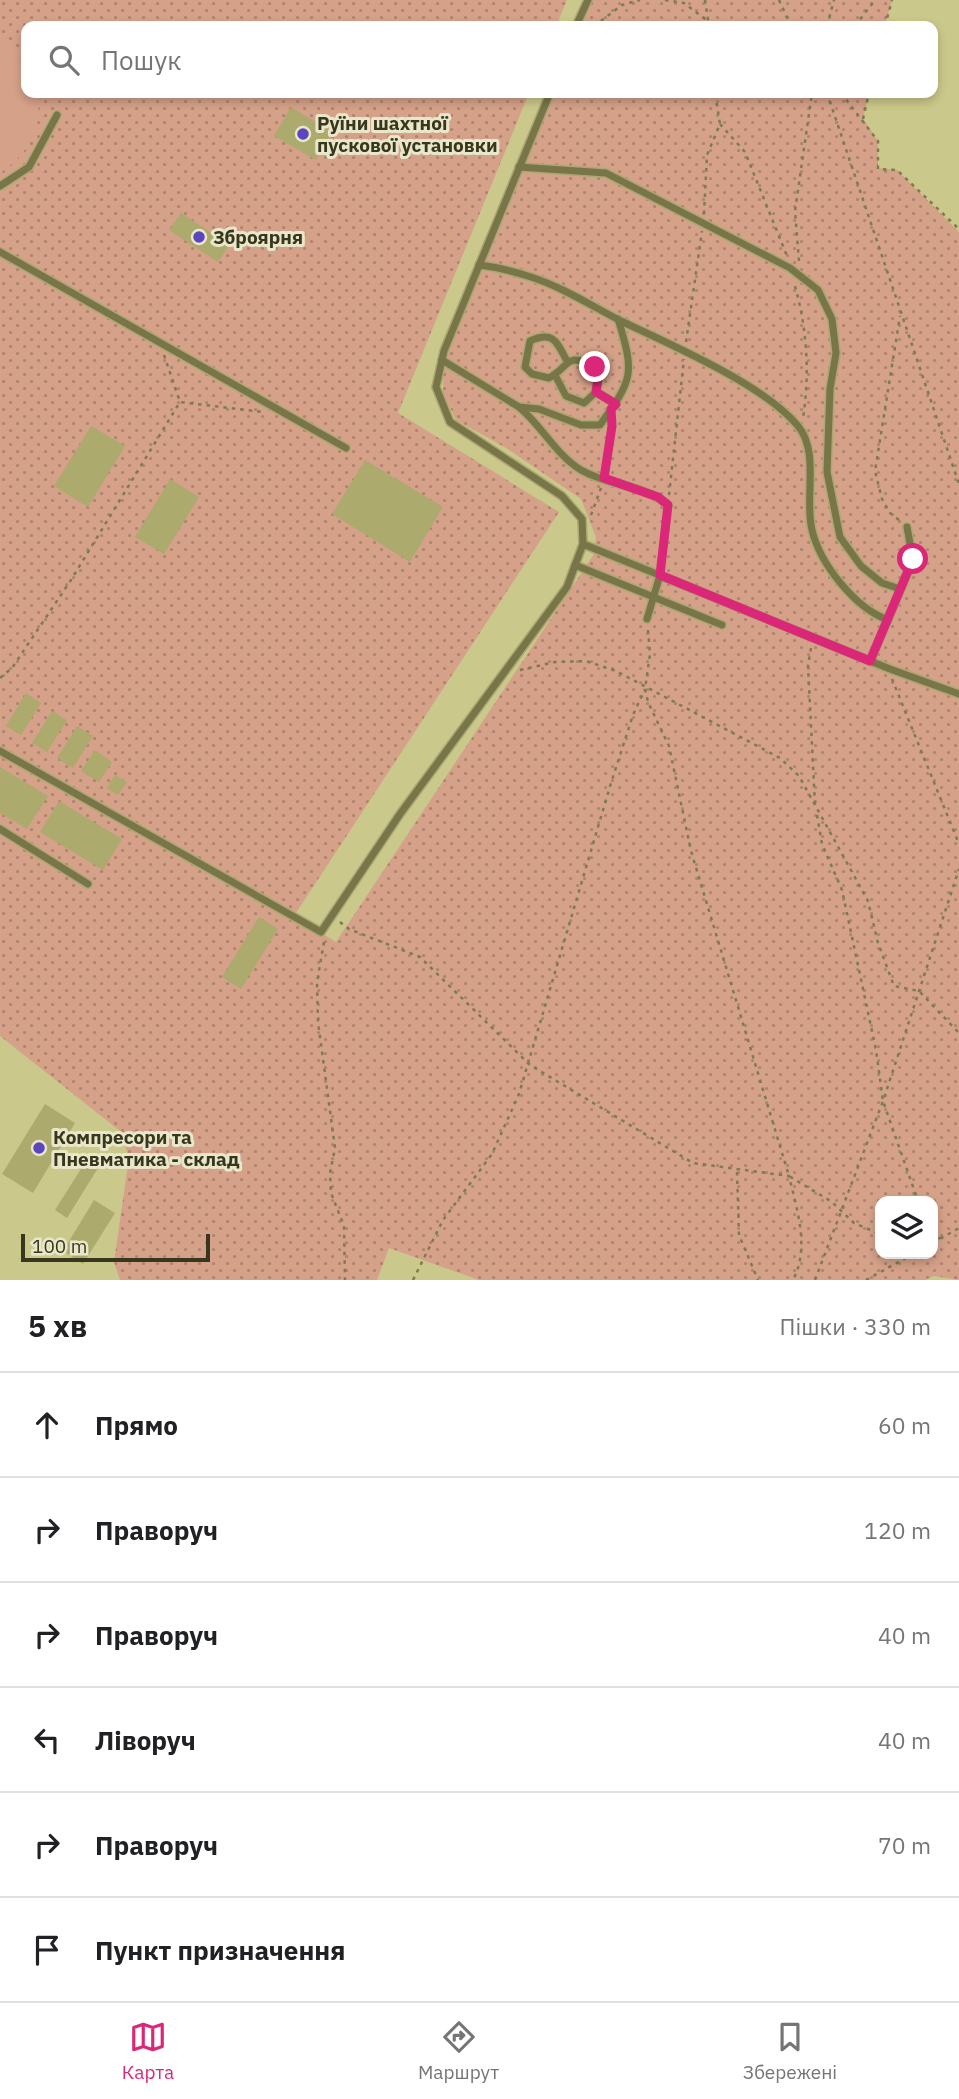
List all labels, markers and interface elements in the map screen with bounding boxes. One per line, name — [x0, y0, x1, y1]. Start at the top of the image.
search box — [21, 21, 938, 98]
icon: search — [45, 41, 83, 79]
text: Пошук — [101, 43, 182, 77]
place label: Руїни шахтної пускової установки — [317, 111, 498, 157]
marker: Руїни шахтної пускової установки — [295, 126, 311, 142]
place label: Зброярня — [213, 225, 303, 249]
marker: Зброярня — [191, 229, 207, 245]
route end — [579, 351, 610, 382]
route start — [897, 543, 928, 574]
place label: Компресори та Пневматика - склад — [53, 1125, 240, 1171]
marker: Компресори та Пневматика - склад — [31, 1140, 47, 1156]
map controls — [875, 1196, 938, 1259]
button: layers — [875, 1196, 938, 1259]
scale bar — [21, 1231, 210, 1263]
text: 100 m — [32, 1234, 87, 1258]
text: 5 хв — [28, 1306, 87, 1345]
text: Пішки · 330 m — [780, 1311, 931, 1341]
icon: ahead — [28, 1406, 66, 1444]
text: Прямо — [95, 1408, 178, 1442]
text: 60 m — [878, 1410, 931, 1440]
icon: right — [28, 1511, 66, 1549]
text: Праворуч — [95, 1513, 218, 1547]
text: 120 m — [864, 1515, 931, 1545]
icon: right — [28, 1616, 66, 1654]
text: Праворуч — [95, 1618, 218, 1652]
text: 40 m — [878, 1620, 931, 1650]
icon: left — [28, 1721, 66, 1759]
text: Ліворуч — [95, 1723, 196, 1757]
text: 40 m — [878, 1725, 931, 1755]
icon: right — [28, 1826, 66, 1864]
text: Праворуч — [95, 1828, 218, 1862]
text: 70 m — [878, 1830, 931, 1860]
icon: arrive — [28, 1931, 66, 1969]
text: Пункт призначення — [95, 1933, 345, 1967]
tab: Карта — [122, 2018, 174, 2084]
tab: Маршрут — [418, 2018, 499, 2084]
tab: Збережені — [743, 2018, 837, 2084]

